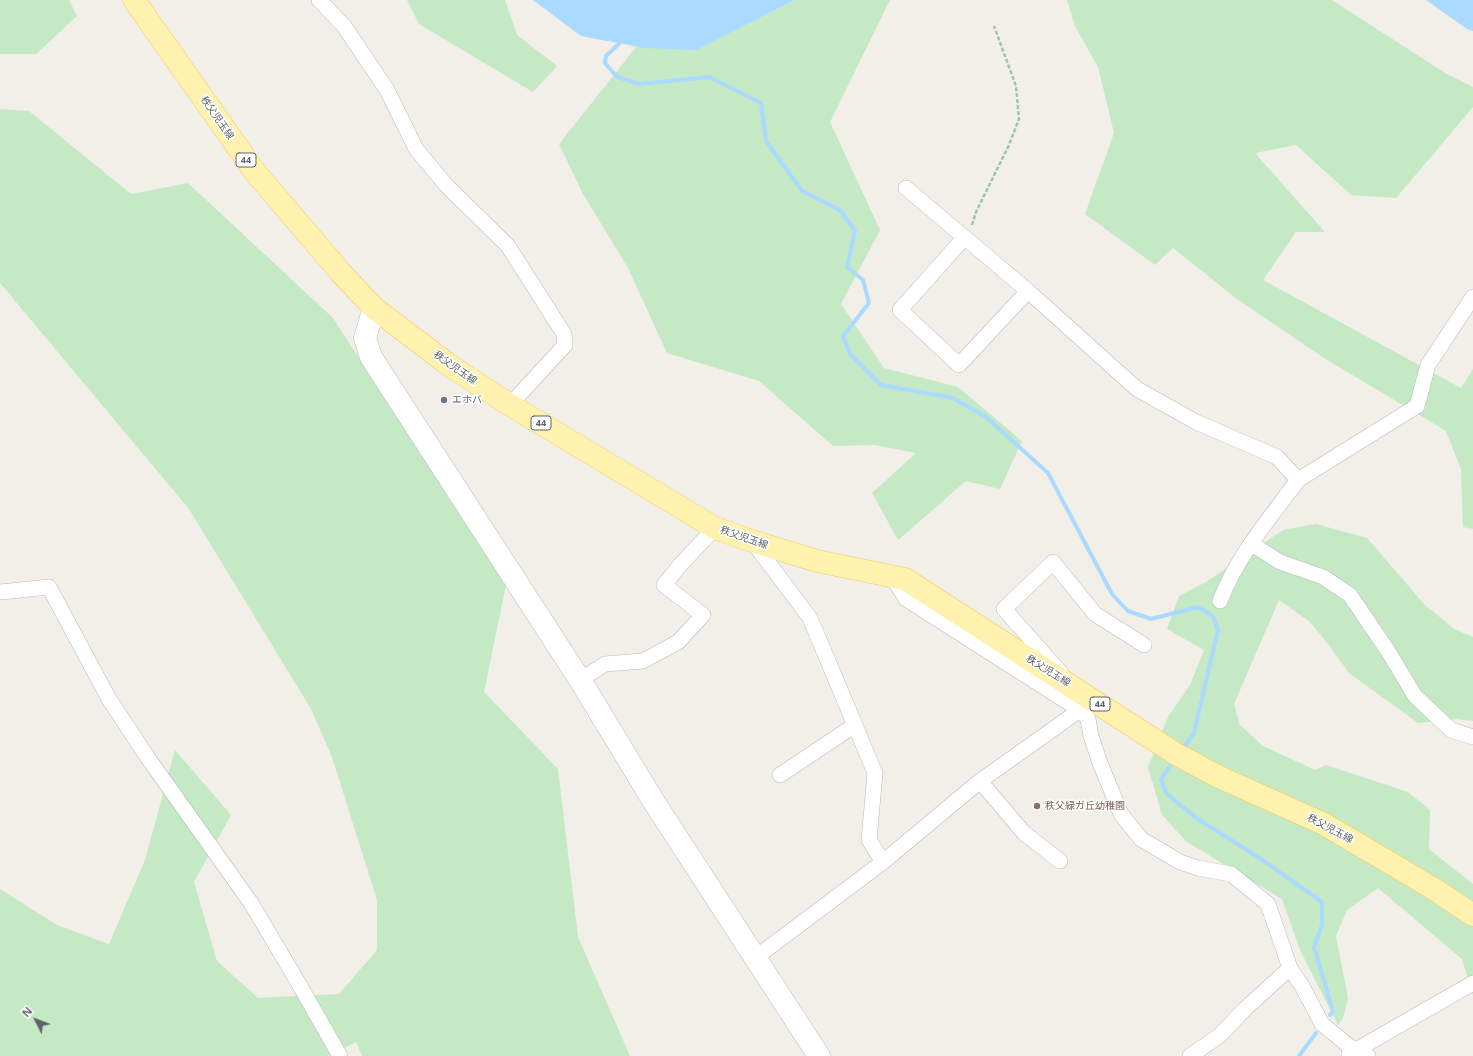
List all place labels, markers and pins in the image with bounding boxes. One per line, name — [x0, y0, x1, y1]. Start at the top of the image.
place label: エホバ — [452, 394, 482, 406]
marker: エホバ — [439, 395, 449, 405]
place label: 秩父緑ガ丘幼稚園 — [1045, 800, 1125, 812]
marker: 秩父緑ガ丘幼稚園 — [1032, 801, 1042, 811]

